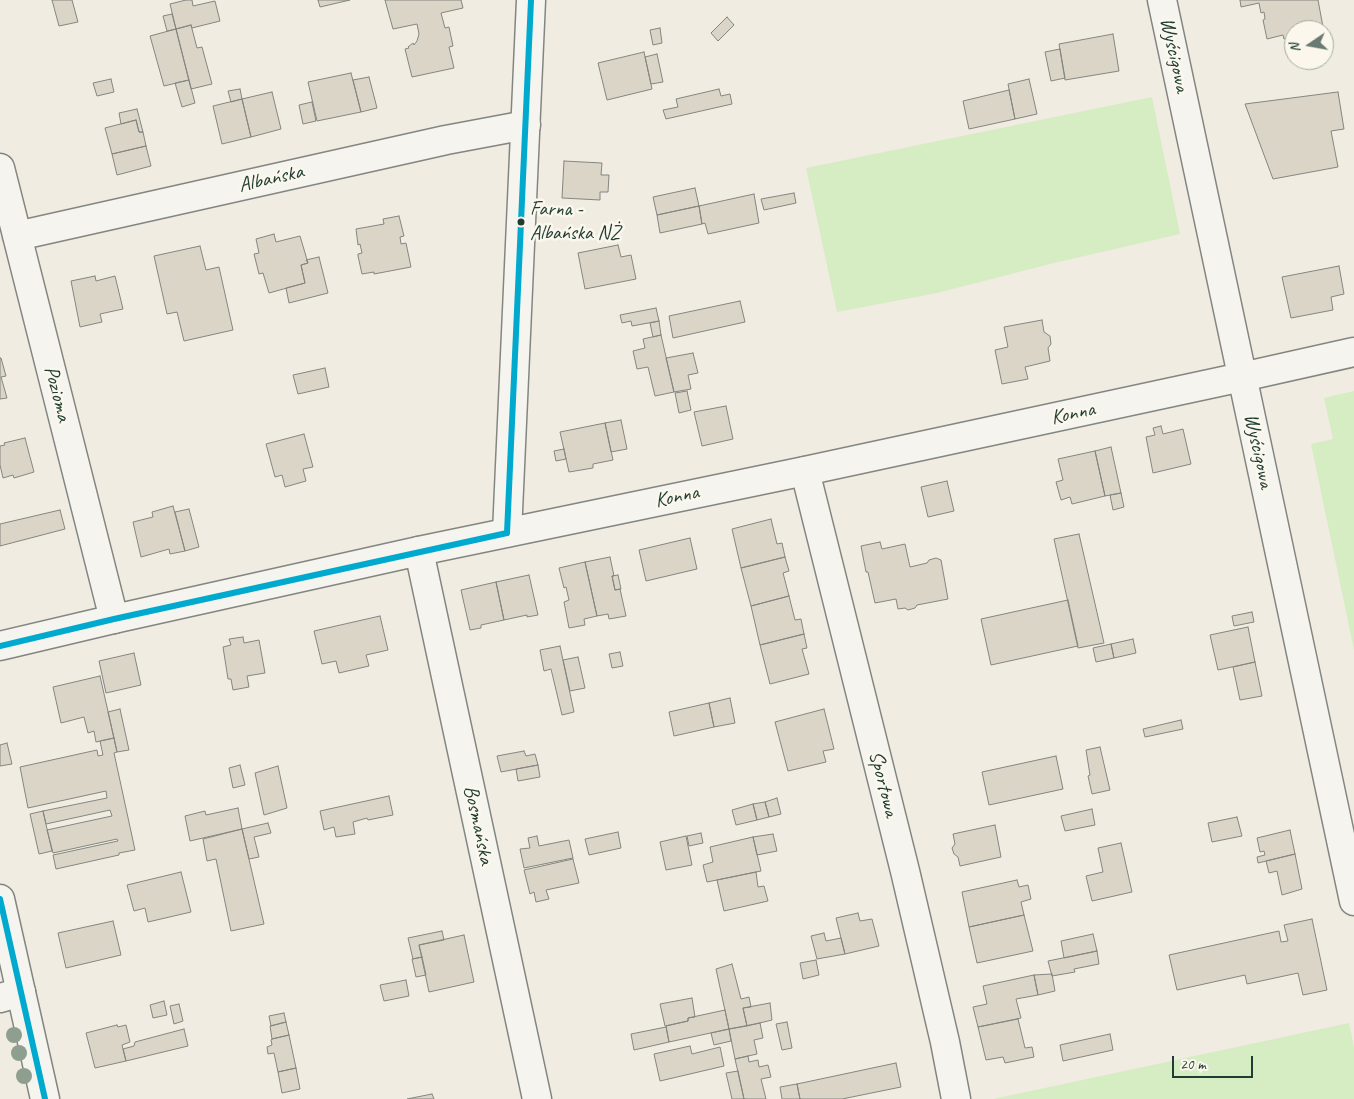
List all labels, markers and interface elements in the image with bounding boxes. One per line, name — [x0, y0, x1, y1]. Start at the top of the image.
street label: Wyścigowa — [1154, 15, 1194, 95]
north arrow — [1284, 20, 1334, 70]
text: N — [1286, 42, 1304, 54]
street label: Albańska — [236, 159, 306, 199]
place label: Farna - Albańska NŻ — [530, 198, 620, 245]
marker: Farna - Albańska NŻ — [516, 217, 526, 227]
street label: Pozioma — [38, 364, 76, 424]
street label: Konna — [1049, 397, 1097, 431]
street label: Wyścigowa — [1238, 411, 1278, 491]
street label: Konna — [653, 480, 701, 514]
street label: Sportowa — [863, 748, 903, 820]
street label: Bosmańska — [457, 783, 499, 867]
scale bar — [1174, 1046, 1255, 1078]
text: 20 m — [1180, 1055, 1206, 1074]

